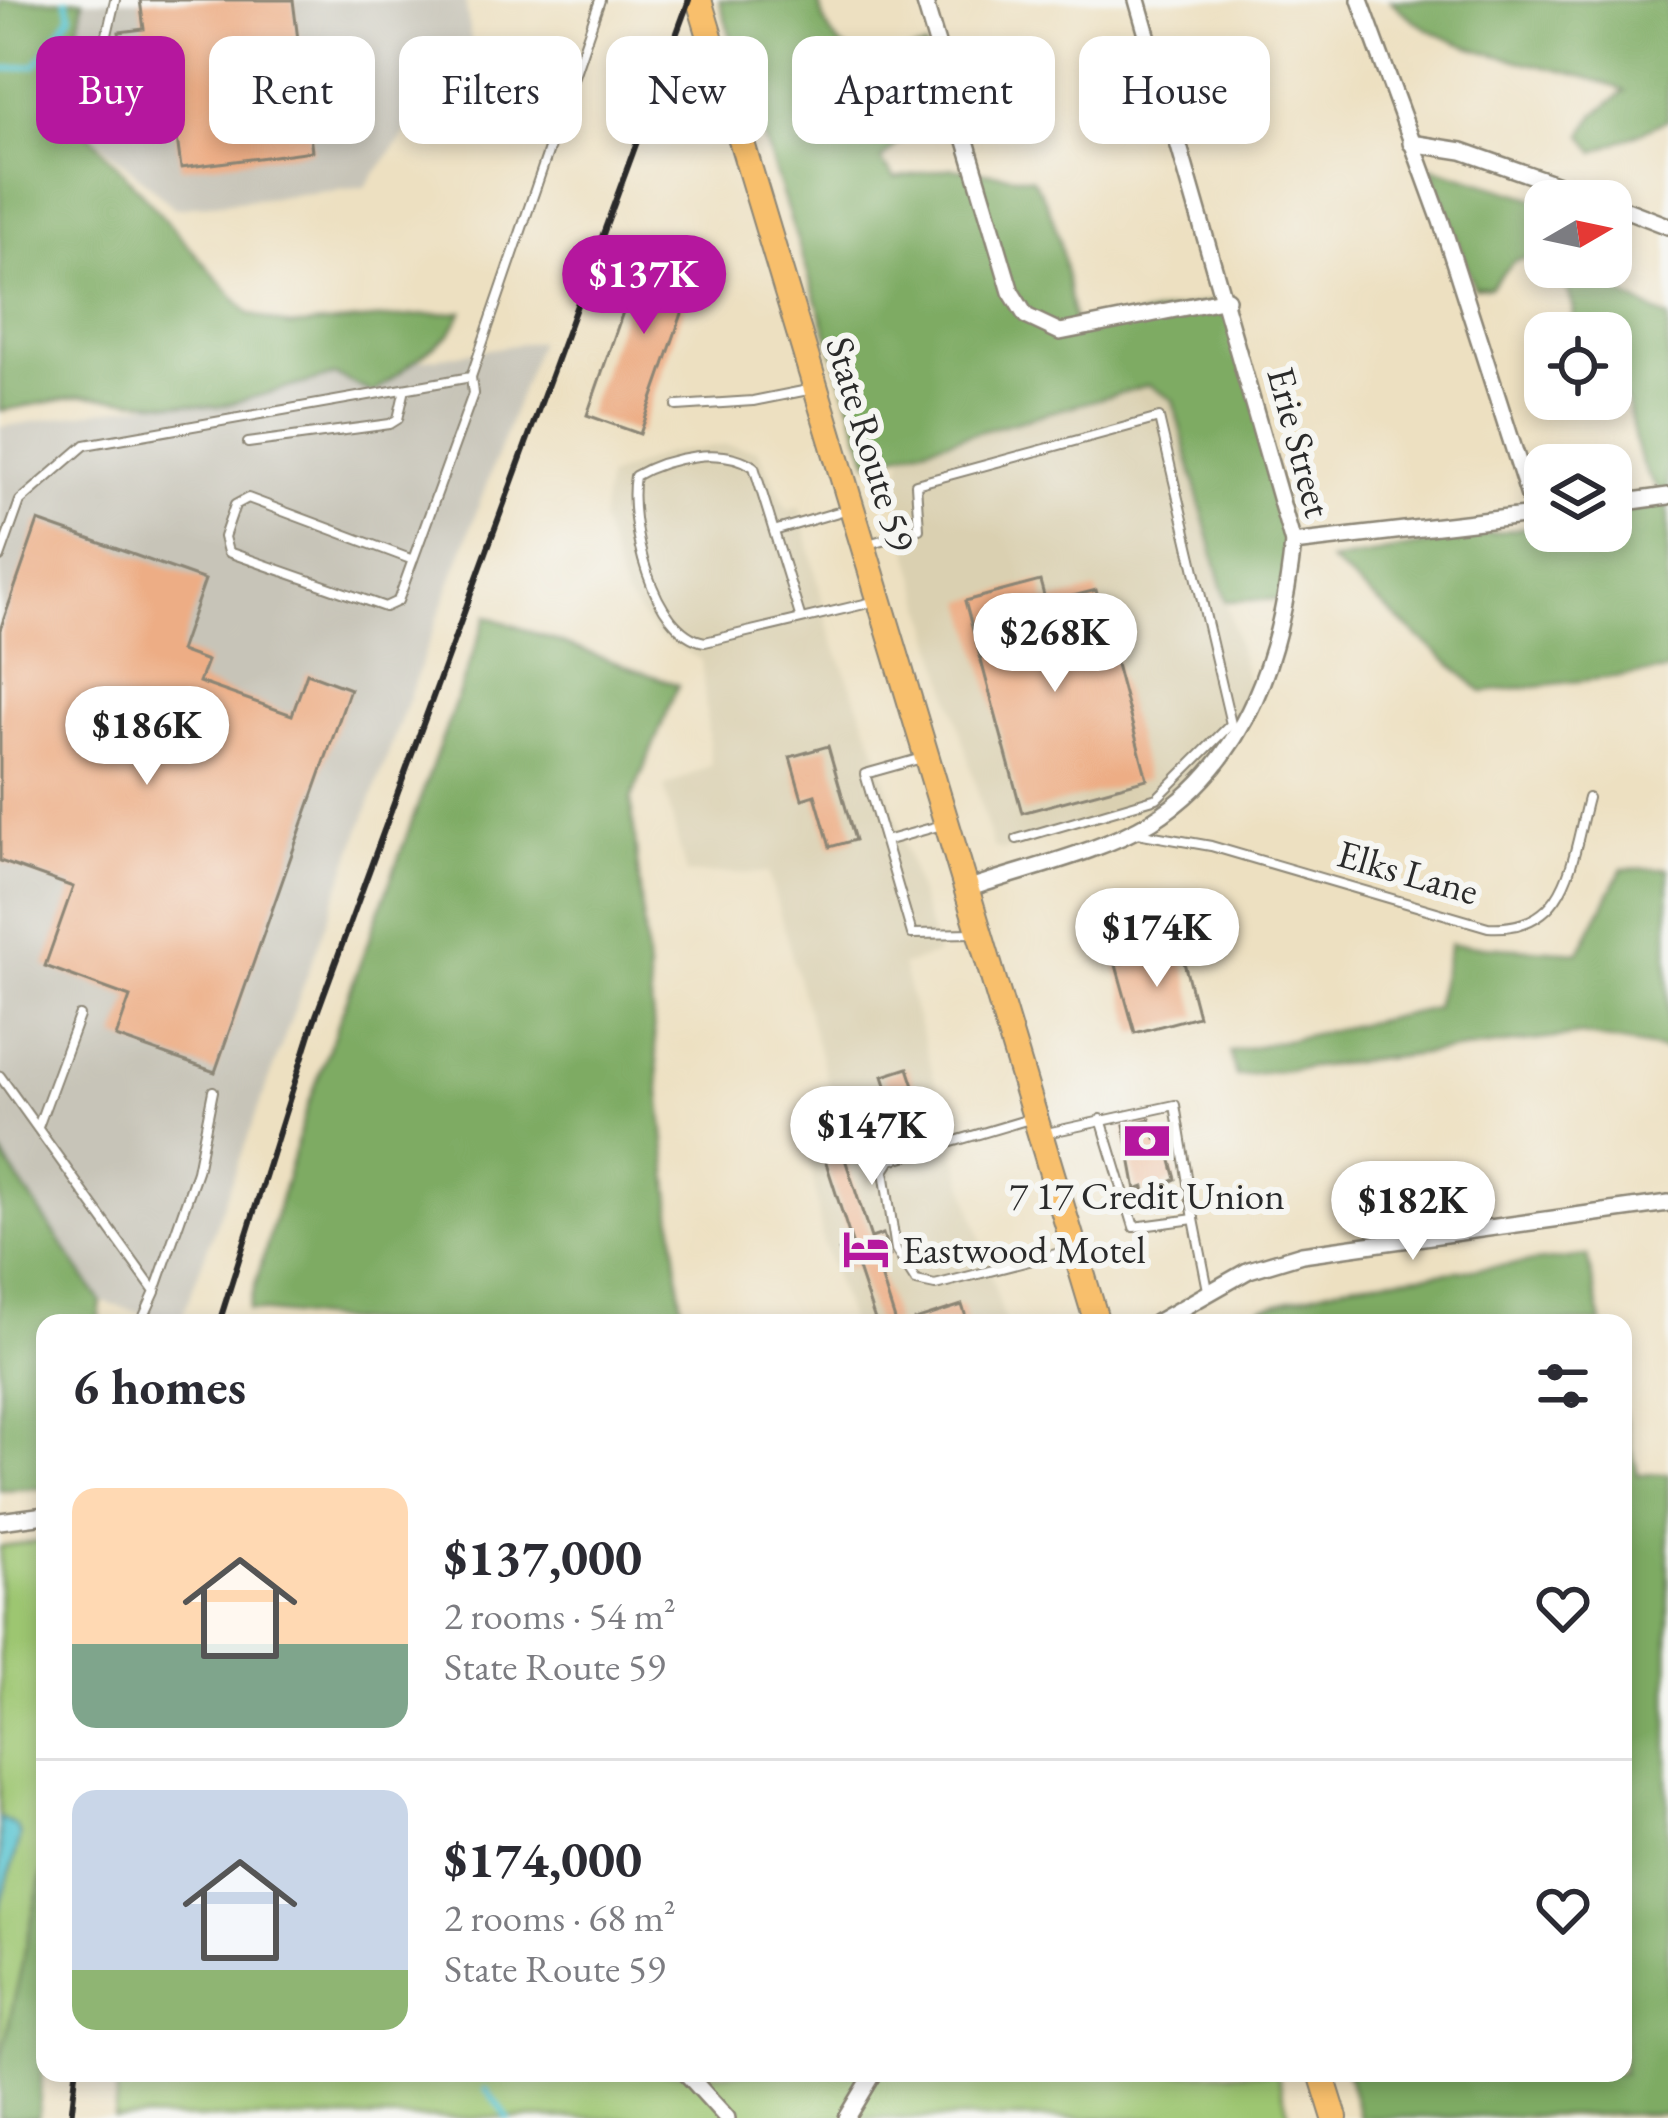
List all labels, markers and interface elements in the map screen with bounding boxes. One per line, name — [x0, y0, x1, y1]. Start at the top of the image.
chip: Buy — [36, 36, 185, 144]
chip: Rent — [209, 36, 375, 144]
chip: Filters — [399, 36, 582, 144]
chip: New — [606, 36, 768, 144]
chip: Apartment — [792, 36, 1055, 144]
chip: House — [1079, 36, 1270, 144]
north arrow — [1524, 180, 1632, 288]
map controls — [1524, 180, 1632, 552]
pin: $137K — [560, 235, 728, 337]
text: $137K — [589, 248, 699, 299]
button: locate — [1524, 312, 1632, 420]
street label: State Route 59 — [814, 331, 928, 558]
street label: Erie Street — [1256, 361, 1344, 523]
button: layers — [1524, 444, 1632, 552]
pin: $268K — [971, 593, 1139, 695]
text: $268K — [1000, 606, 1110, 657]
pin: $186K — [63, 686, 231, 788]
text: $186K — [92, 699, 202, 750]
street label: Elks Lane — [1332, 828, 1484, 916]
pin: $174K — [1073, 888, 1241, 990]
text: $174K — [1102, 901, 1212, 952]
pin: $147K — [788, 1086, 956, 1188]
text: $147K — [817, 1099, 927, 1150]
bank icon: 7 17 Credit Union — [1122, 1116, 1172, 1166]
pin: $182K — [1329, 1161, 1497, 1263]
place label: 7 17 Credit Union — [1009, 1170, 1285, 1221]
text: $182K — [1358, 1174, 1468, 1225]
hotel icon: Eastwood Motel — [841, 1224, 891, 1274]
place label: Eastwood Motel — [902, 1224, 1146, 1275]
text: 6 homes — [72, 1353, 246, 1419]
icon: filters — [1530, 1353, 1596, 1419]
text: $137,000 — [444, 1524, 642, 1590]
icon: home — [168, 1536, 312, 1680]
icon: heart — [1530, 1575, 1596, 1641]
text: 2 rooms · 54 m² — [444, 1590, 676, 1641]
text: State Route 59 — [444, 1641, 666, 1692]
text: $174,000 — [444, 1826, 642, 1892]
icon: home — [168, 1838, 312, 1982]
icon: heart — [1530, 1877, 1596, 1943]
text: 2 rooms · 68 m² — [444, 1892, 676, 1943]
text: State Route 59 — [444, 1943, 666, 1994]

